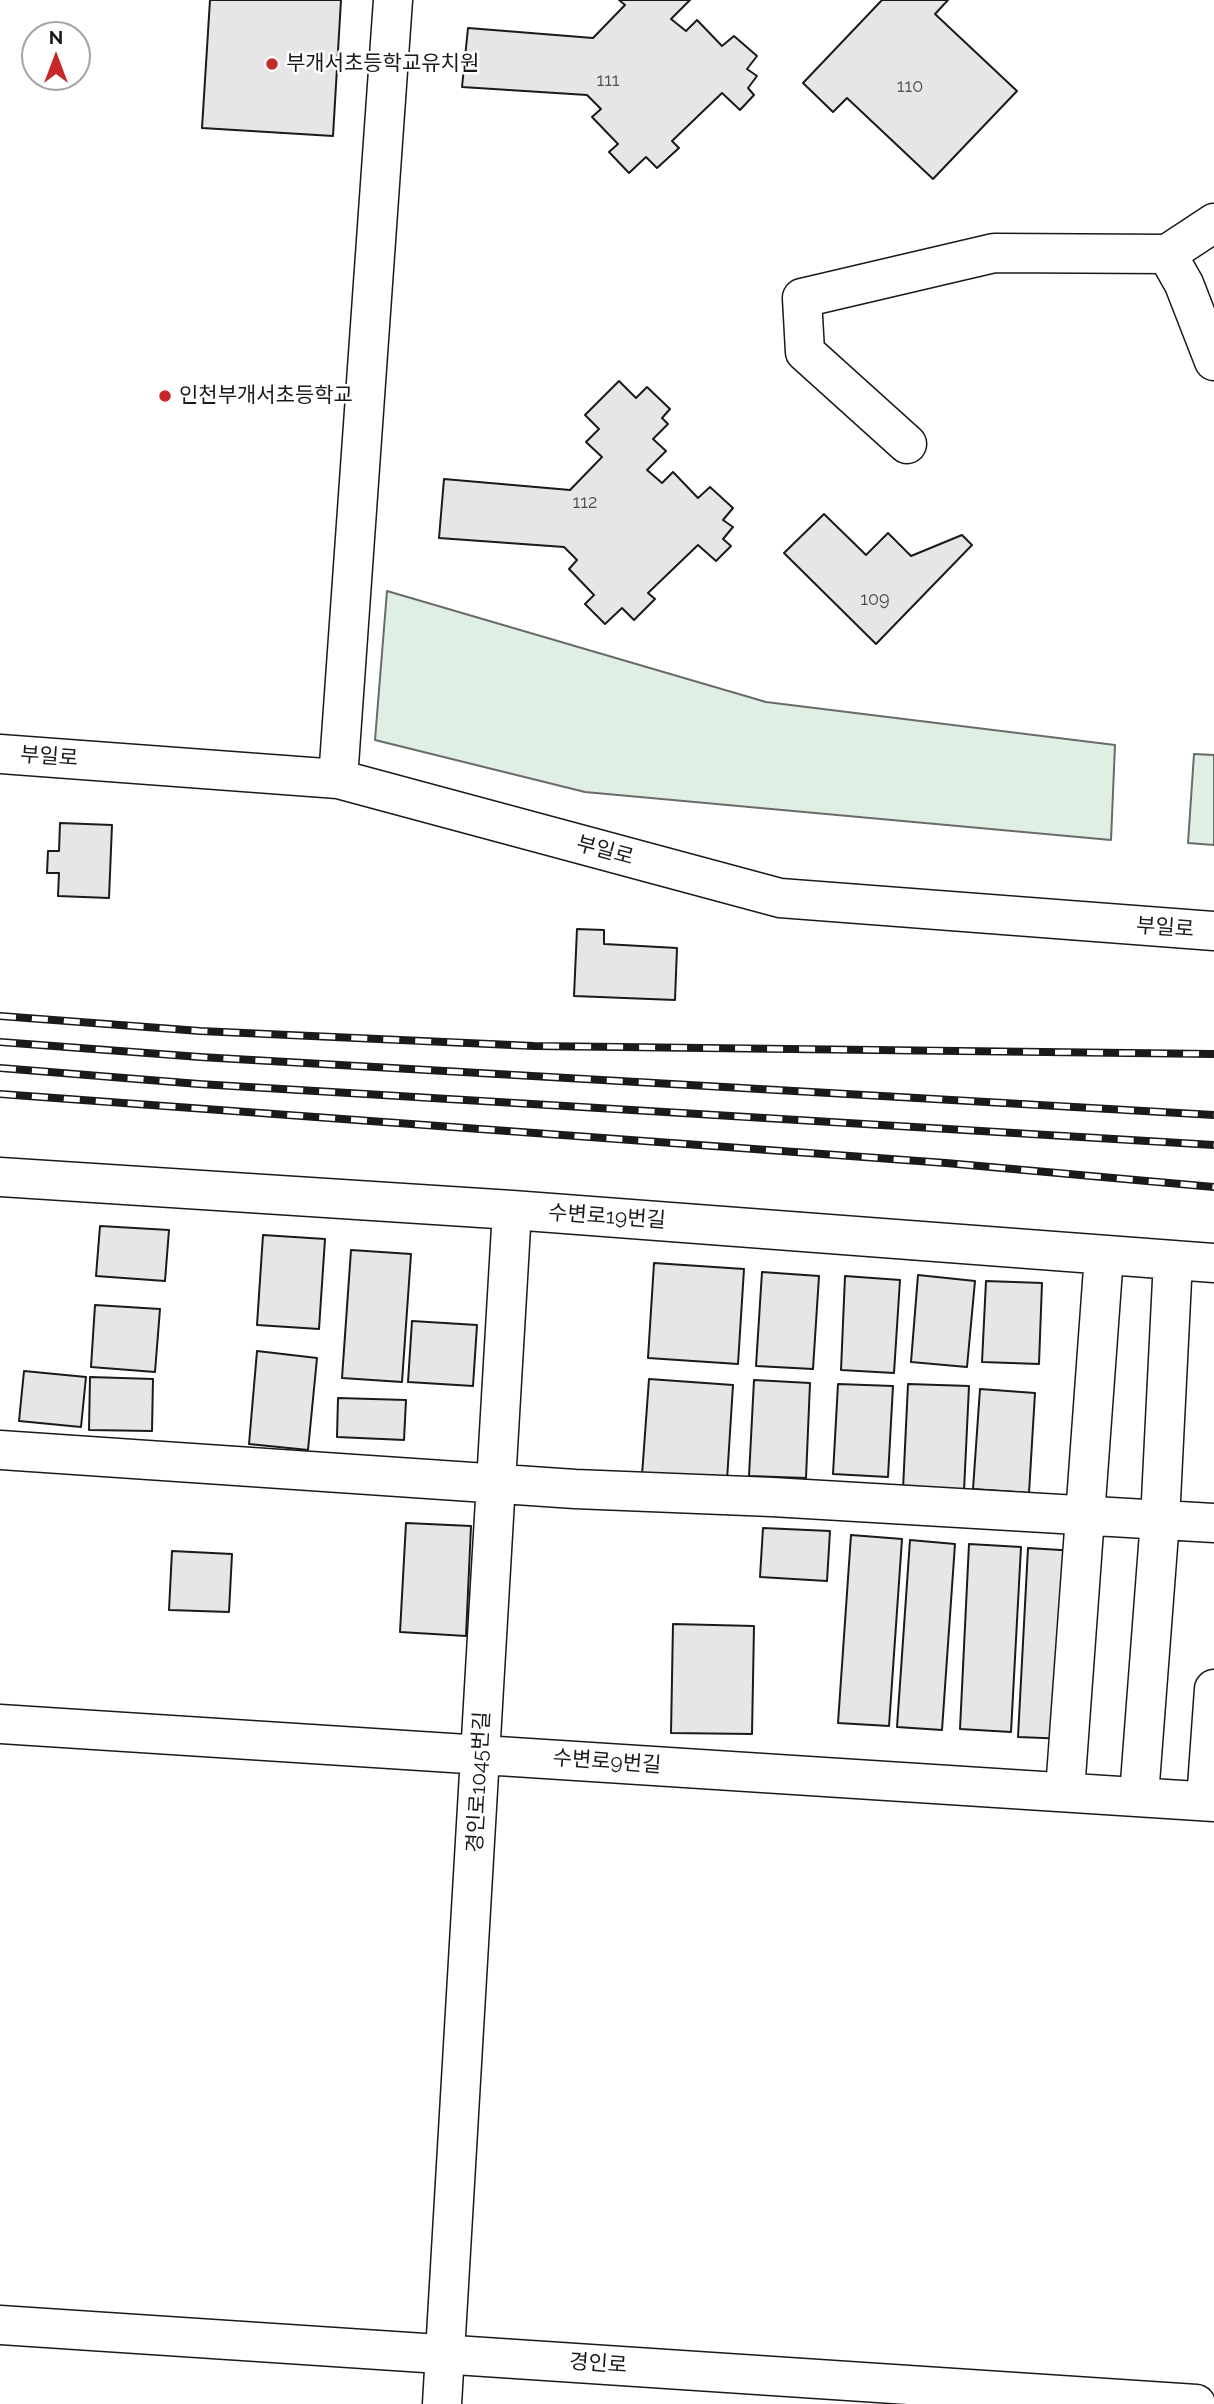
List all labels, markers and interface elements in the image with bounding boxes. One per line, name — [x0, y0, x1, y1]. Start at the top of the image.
north arrow — [21, 21, 91, 91]
text: N — [49, 26, 63, 48]
place label: 부개서초등학교유치원 — [286, 51, 479, 77]
marker: 부개서초등학교유치원 — [264, 56, 280, 72]
house number: 111 — [596, 70, 620, 92]
house number: 110 — [897, 76, 923, 98]
place label: 인천부개서초등학교 — [179, 383, 353, 409]
marker: 인천부개서초등학교 — [157, 388, 173, 404]
house number: 112 — [573, 492, 597, 514]
house number: 109 — [860, 589, 890, 611]
street label: 부일로 — [19, 742, 79, 772]
street label: 부일로 — [574, 831, 636, 871]
street label: 부일로 — [1135, 913, 1195, 943]
street label: 수변로19번길 — [547, 1200, 667, 1234]
street label: 경인로1045번길 — [463, 1711, 495, 1853]
street label: 수변로9번길 — [552, 1746, 662, 1778]
street label: 경인로 — [568, 2349, 628, 2379]

